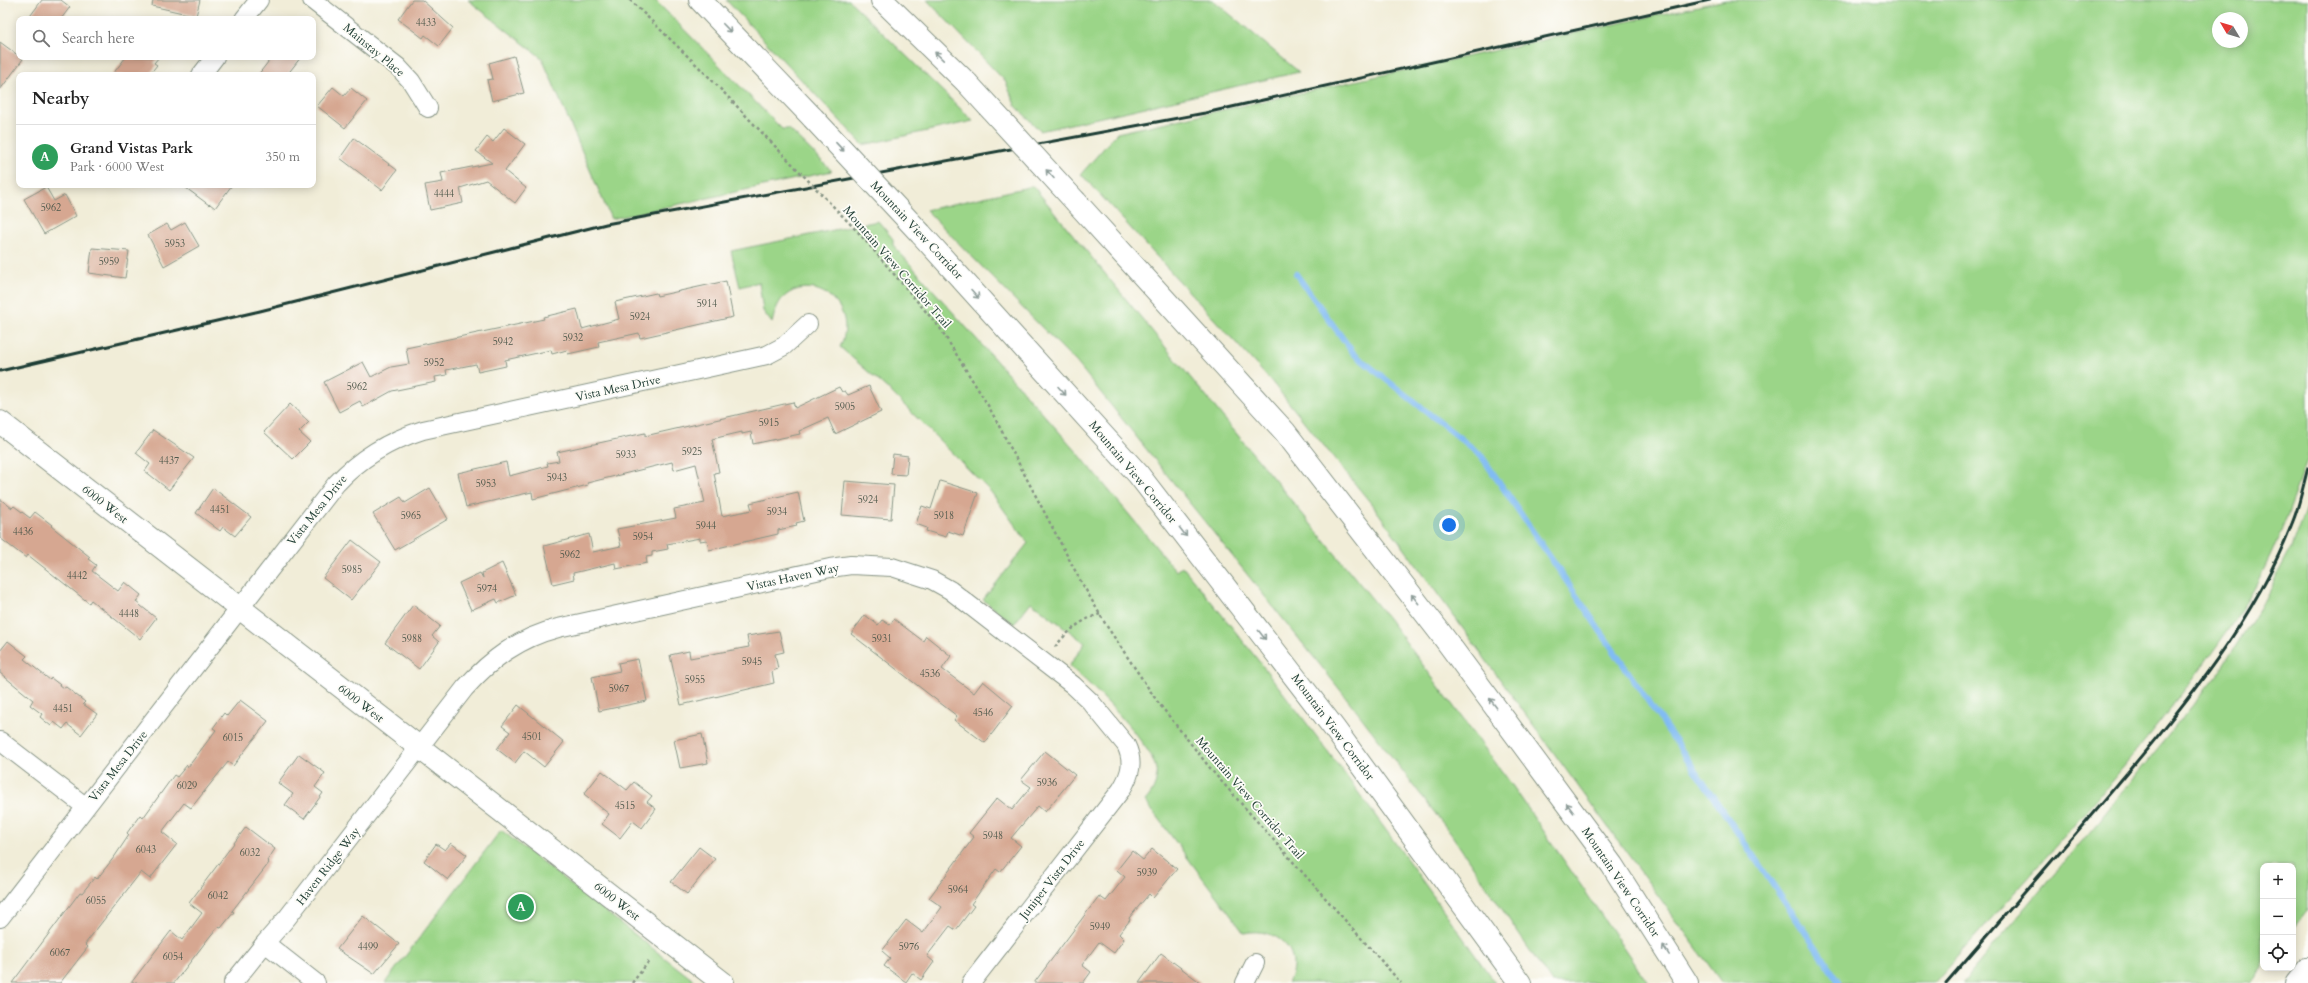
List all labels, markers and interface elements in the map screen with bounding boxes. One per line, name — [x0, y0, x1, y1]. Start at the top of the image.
north arrow — [2212, 12, 2248, 48]
search box — [16, 16, 316, 60]
house number: 4433 — [416, 16, 436, 30]
street label: Mainstay Place — [340, 20, 408, 80]
one-way arrow — [722, 23, 732, 33]
icon: search — [30, 27, 52, 49]
text: Search here — [62, 28, 135, 48]
one-way arrow — [934, 51, 944, 61]
text: Nearby — [32, 87, 89, 110]
text: Grand Vistas Park — [70, 138, 193, 158]
one-way arrow — [835, 142, 845, 152]
text: A — [40, 148, 50, 166]
text: 350 m — [266, 148, 300, 166]
text: Park · 6000 West — [70, 158, 164, 176]
one-way arrow — [1046, 169, 1055, 179]
street label: Mountain View Corridor — [867, 177, 967, 283]
house number: 4444 — [434, 187, 454, 201]
house number: 5962 — [41, 201, 61, 215]
street label: Mountain View Corridor Trail — [839, 202, 955, 332]
house number: 5953 — [165, 237, 185, 251]
house number: 5959 — [99, 255, 119, 269]
one-way arrow — [971, 289, 980, 299]
house number: 5914 — [697, 297, 717, 311]
house number: 5924 — [630, 310, 650, 324]
house number: 5932 — [563, 331, 583, 345]
house number: 5942 — [493, 335, 513, 349]
house number: 5952 — [424, 356, 444, 370]
street label: Vista Mesa Drive — [574, 371, 662, 405]
house number: 5962 — [347, 380, 367, 394]
one-way arrow — [1058, 385, 1067, 396]
house number: 5905 — [835, 400, 855, 414]
house number: 5915 — [759, 416, 779, 430]
street label: Mountain View Corridor — [1085, 417, 1181, 527]
house number: 5925 — [682, 445, 702, 459]
house number: 5933 — [616, 448, 636, 462]
house number: 4437 — [159, 454, 179, 468]
street label: Vista Mesa Drive — [284, 471, 350, 549]
house number: 5943 — [547, 471, 567, 485]
house number: 5953 — [476, 477, 496, 491]
street label: 6000 West — [79, 481, 131, 527]
house number: 5924 — [858, 493, 878, 507]
house number: 4451 — [210, 503, 230, 517]
house number: 5934 — [767, 505, 787, 519]
house number: 5965 — [401, 509, 421, 523]
house number: 5918 — [934, 509, 954, 523]
your location — [1439, 515, 1459, 535]
house number: 5944 — [696, 519, 716, 533]
house number: 4436 — [13, 525, 33, 539]
one-way arrow — [1178, 527, 1187, 538]
house number: 5954 — [633, 530, 653, 544]
house number: 5962 — [560, 548, 580, 562]
street label: Vistas Haven Way — [745, 559, 841, 595]
house number: 5985 — [342, 563, 362, 577]
house number: 4442 — [67, 569, 87, 583]
house number: 5974 — [477, 582, 497, 596]
one-way arrow — [1410, 594, 1419, 605]
house number: 4448 — [119, 607, 139, 621]
one-way arrow — [1258, 629, 1267, 640]
house number: 5988 — [402, 632, 422, 646]
house number: 5931 — [872, 632, 892, 646]
house number: 5945 — [742, 655, 762, 669]
house number: 4536 — [920, 667, 940, 681]
street label: Mountain View Corridor — [1288, 671, 1379, 784]
house number: 5955 — [685, 673, 705, 687]
street label: 6000 West — [335, 680, 387, 726]
house number: 5967 — [609, 682, 629, 696]
one-way arrow — [1489, 698, 1497, 709]
house number: 4451 — [53, 702, 73, 716]
house number: 4546 — [973, 706, 993, 720]
street label: Vista Mesa Drive — [85, 727, 151, 805]
house number: 4501 — [522, 730, 542, 744]
house number: 6015 — [223, 731, 243, 745]
street label: Mountain View Corridor Trail — [1192, 733, 1308, 863]
house number: 5936 — [1037, 776, 1057, 790]
house number: 6029 — [177, 779, 197, 793]
house number: 4515 — [615, 799, 635, 813]
one-way arrow — [1566, 802, 1574, 813]
street label: Haven Ridge Way — [292, 823, 364, 908]
street label: Mountain View Corridor — [1578, 824, 1664, 941]
house number: 5948 — [983, 829, 1003, 843]
street label: Juniper Vista Drive — [1014, 836, 1088, 924]
house number: 6043 — [136, 843, 156, 857]
house number: 6032 — [240, 846, 260, 860]
map controls — [2260, 863, 2296, 971]
button: + — [2260, 863, 2296, 899]
house number: 5939 — [1137, 866, 1157, 880]
street label: 6000 West — [591, 878, 643, 924]
house number: 5964 — [948, 883, 968, 897]
house number: 6042 — [208, 889, 228, 903]
pin: A — [508, 892, 534, 922]
house number: 6055 — [86, 894, 106, 908]
button: − — [2260, 899, 2296, 935]
house number: 5949 — [1090, 920, 1110, 934]
button: locate — [2260, 935, 2296, 971]
house number: 4499 — [358, 940, 378, 954]
house number: 5976 — [899, 940, 919, 954]
one-way arrow — [1662, 944, 1670, 956]
house number: 6067 — [50, 946, 70, 960]
house number: 6054 — [163, 950, 183, 964]

